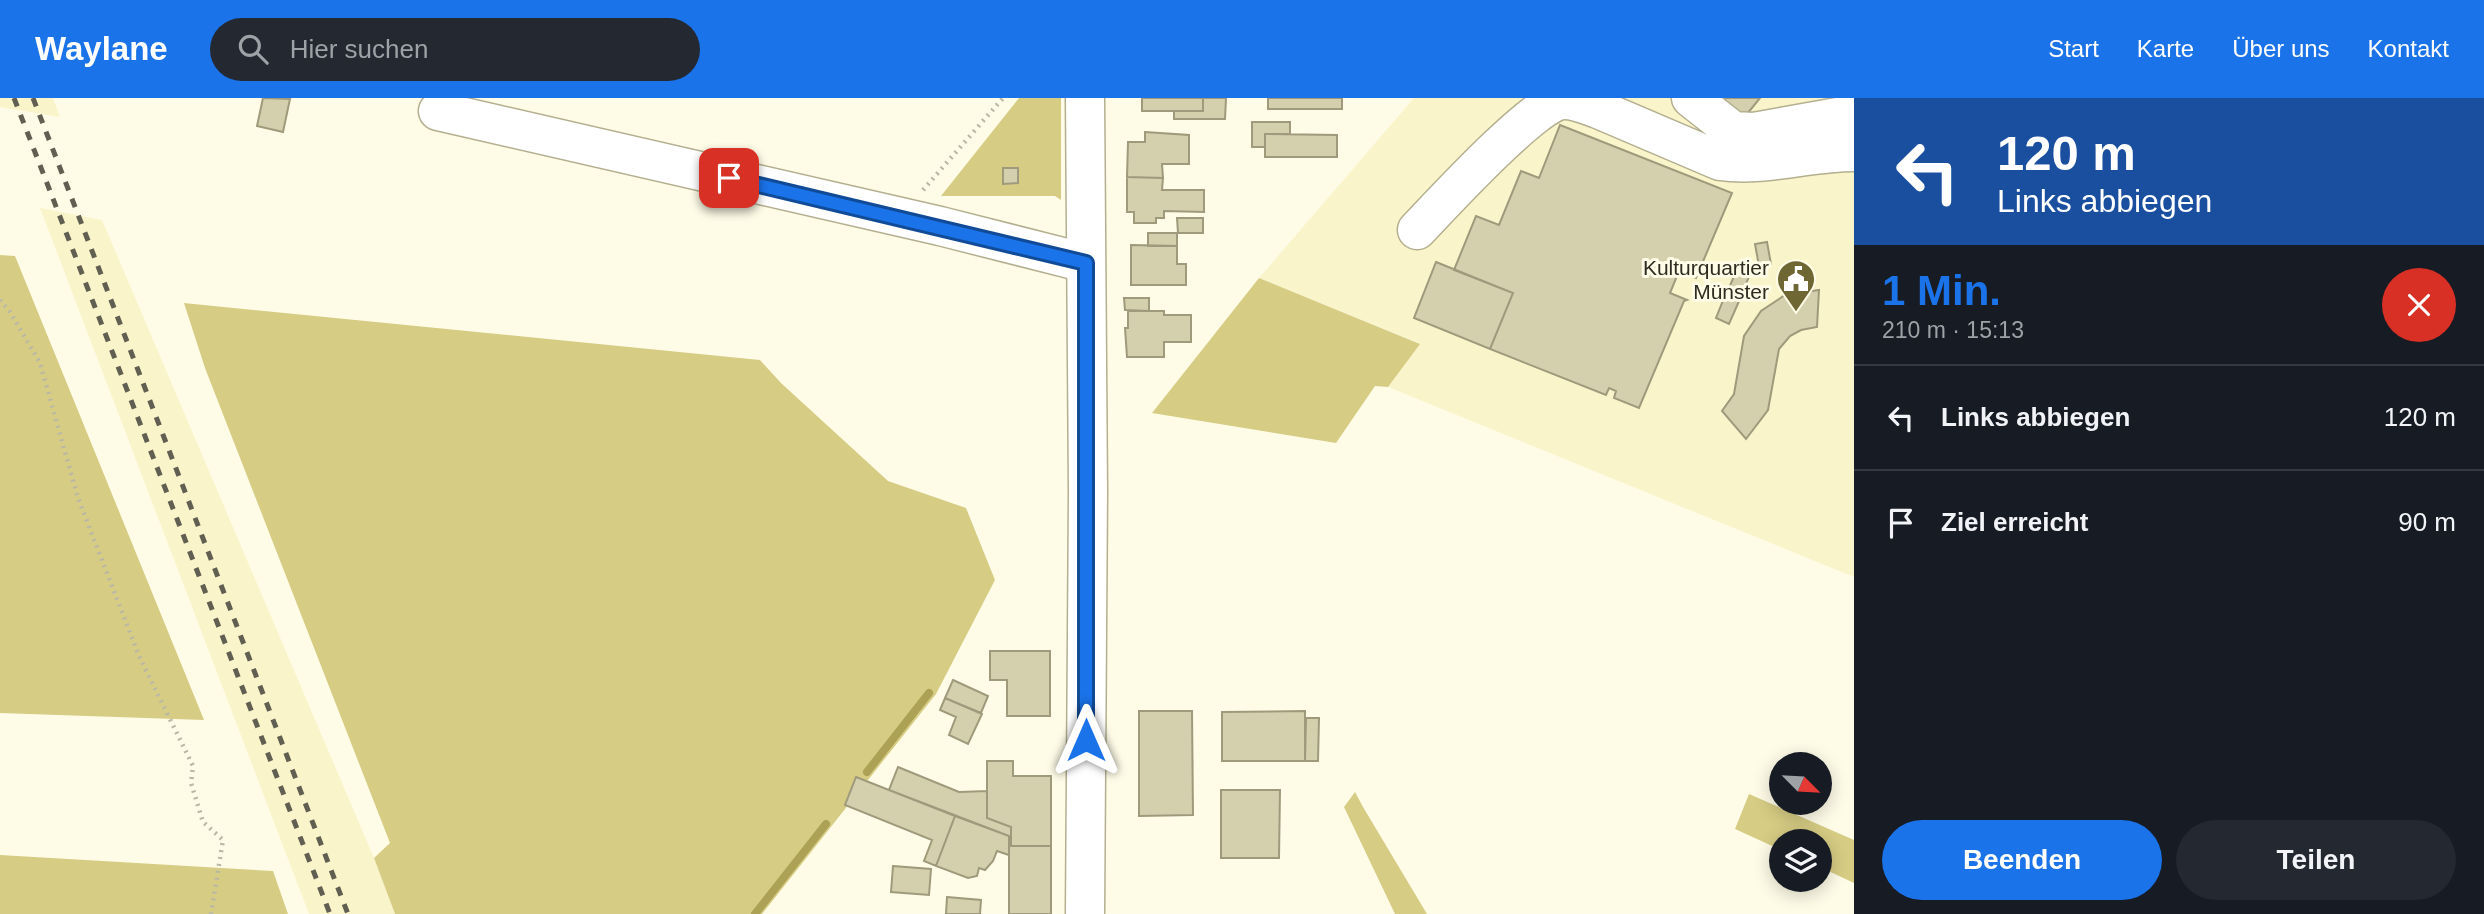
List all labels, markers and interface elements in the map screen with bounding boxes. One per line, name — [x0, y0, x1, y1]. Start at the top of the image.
search box — [210, 18, 700, 81]
text: Waylane — [35, 30, 168, 67]
icon: search — [234, 30, 272, 68]
text: Hier suchen — [290, 34, 428, 64]
text: Start — [2048, 35, 2099, 62]
text: Karte — [2137, 35, 2194, 62]
text: Über uns — [2232, 35, 2330, 62]
text: Kontakt — [2368, 35, 2449, 62]
icon: left — [1882, 126, 1973, 217]
text: 120 m — [1997, 126, 2136, 180]
pin — [699, 148, 759, 208]
icon: arrive — [710, 159, 748, 197]
text: Links abbiegen — [1997, 183, 2212, 219]
place label: Kulturquartier Münster — [1643, 256, 1769, 303]
public building icon: Kulturquartier Münster — [1775, 258, 1817, 313]
text: 1 Min. — [1882, 267, 2001, 314]
button: close — [2382, 268, 2456, 342]
text: 210 m · 15:13 — [1882, 317, 2024, 343]
icon: left — [1882, 399, 1920, 437]
text: Links abbiegen — [1941, 402, 2130, 432]
text: 120 m — [2384, 402, 2456, 432]
icon: arrive — [1882, 504, 1920, 542]
text: Ziel erreicht — [1941, 507, 2088, 537]
text: 90 m — [2398, 507, 2456, 537]
position arrow — [1049, 703, 1123, 777]
north arrow — [1769, 752, 1832, 816]
map controls — [1769, 752, 1832, 892]
button: Beenden — [1882, 820, 2162, 900]
button: Teilen — [2176, 820, 2456, 900]
button: layers — [1769, 829, 1832, 892]

